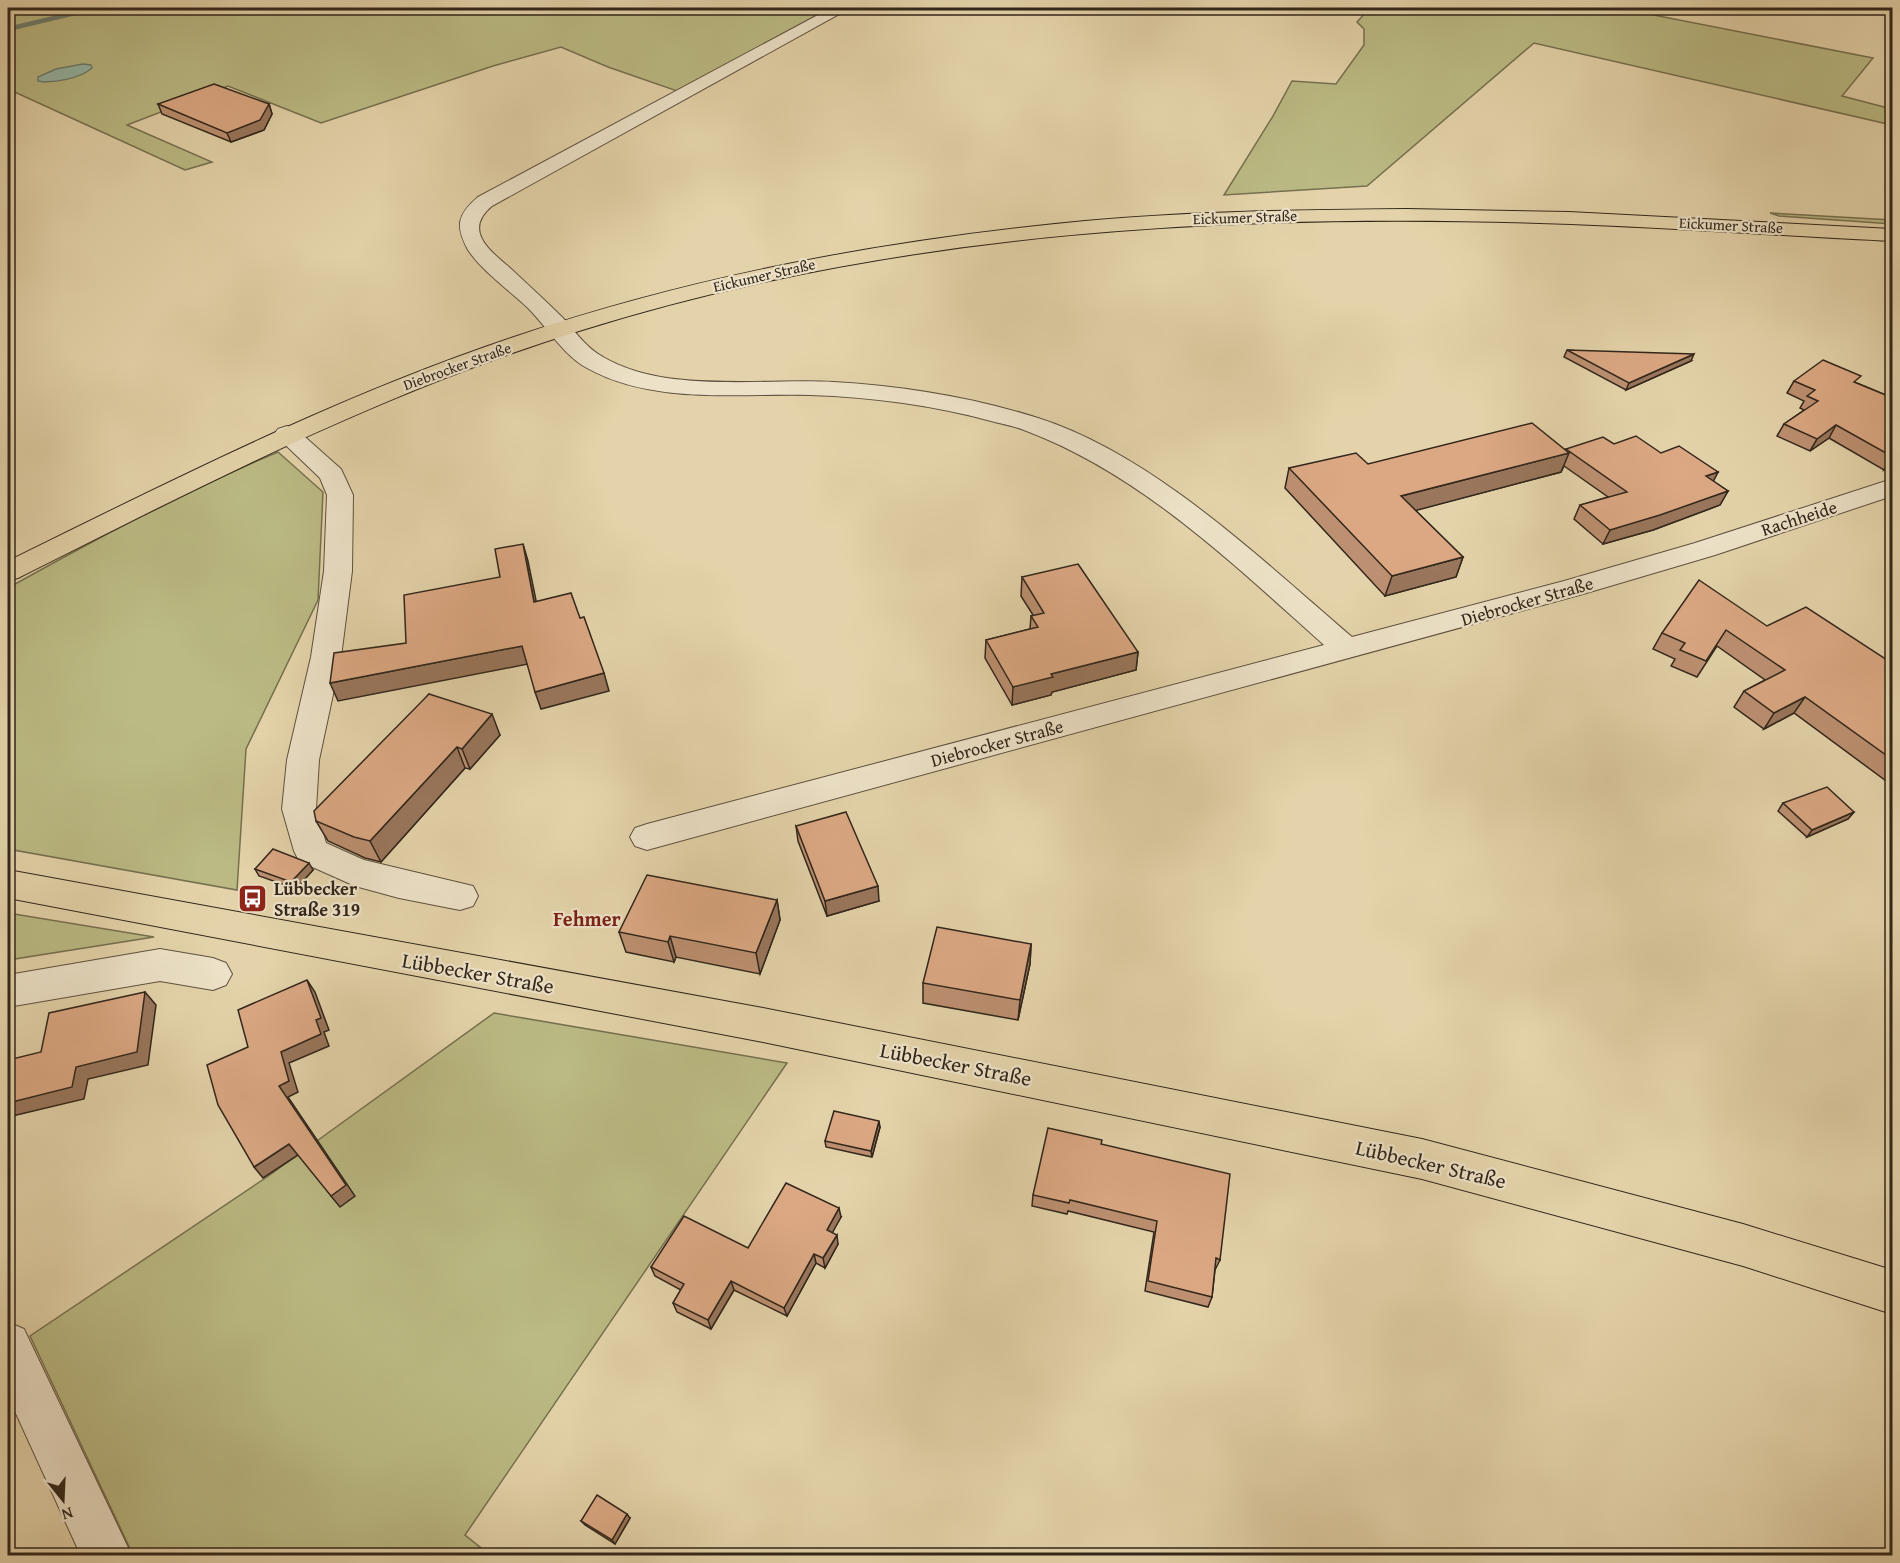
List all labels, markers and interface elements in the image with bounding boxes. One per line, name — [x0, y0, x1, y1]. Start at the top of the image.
street label: Eickumer Straße — [1193, 205, 1297, 229]
street label: Eickumer Straße — [1678, 212, 1784, 238]
street label: Eickumer Straße — [711, 253, 817, 297]
street label: Diebrocker Straße — [400, 337, 514, 395]
street label: Rachheide — [1758, 493, 1840, 543]
street label: Diebrocker Straße — [1458, 569, 1596, 633]
street label: Diebrocker Straße — [928, 712, 1066, 774]
place label: Lübbecker Straße 319 — [274, 875, 360, 923]
bus stop icon: Lübbecker Straße 319 — [237, 882, 269, 914]
district label: Fehmer — [553, 904, 621, 933]
street label: Lübbecker Straße — [400, 944, 557, 1002]
street label: Lübbecker Straße — [878, 1034, 1035, 1094]
street label: Lübbecker Straße — [1353, 1132, 1510, 1196]
north arrow — [33, 1470, 93, 1530]
text: N — [59, 1501, 76, 1527]

